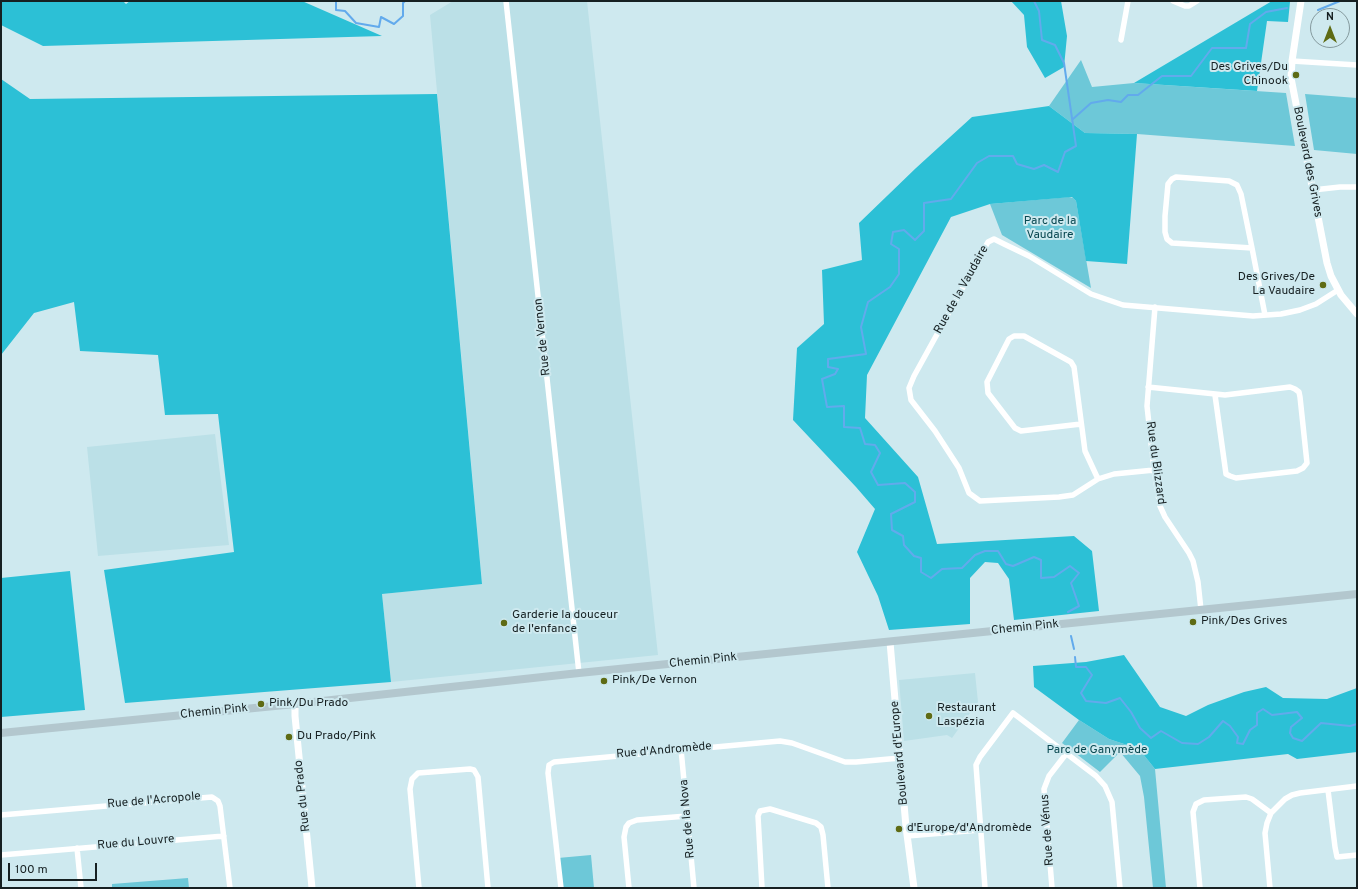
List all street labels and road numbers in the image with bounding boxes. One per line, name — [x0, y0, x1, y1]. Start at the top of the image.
street label: Boulevard des Grives — [1289, 105, 1325, 219]
street label: Rue de la Vaudaire — [932, 243, 992, 337]
street label: Rue de Vernon — [532, 297, 554, 377]
street label: Rue du Blizzard — [1142, 420, 1168, 506]
street label: Chemin Pink — [991, 617, 1059, 639]
street label: Chemin Pink — [669, 650, 737, 672]
street label: Boulevard d'Europe — [888, 700, 912, 806]
street label: Chemin Pink — [180, 701, 248, 723]
street label: Rue d'Andromède — [616, 740, 712, 762]
street label: Rue du Prado — [292, 759, 314, 833]
street label: Rue de la Nova — [677, 779, 699, 859]
street label: Rue de l'Acropole — [107, 790, 201, 812]
street label: Rue de Vénus — [1038, 794, 1058, 866]
street label: Rue du Louvre — [97, 832, 175, 854]

